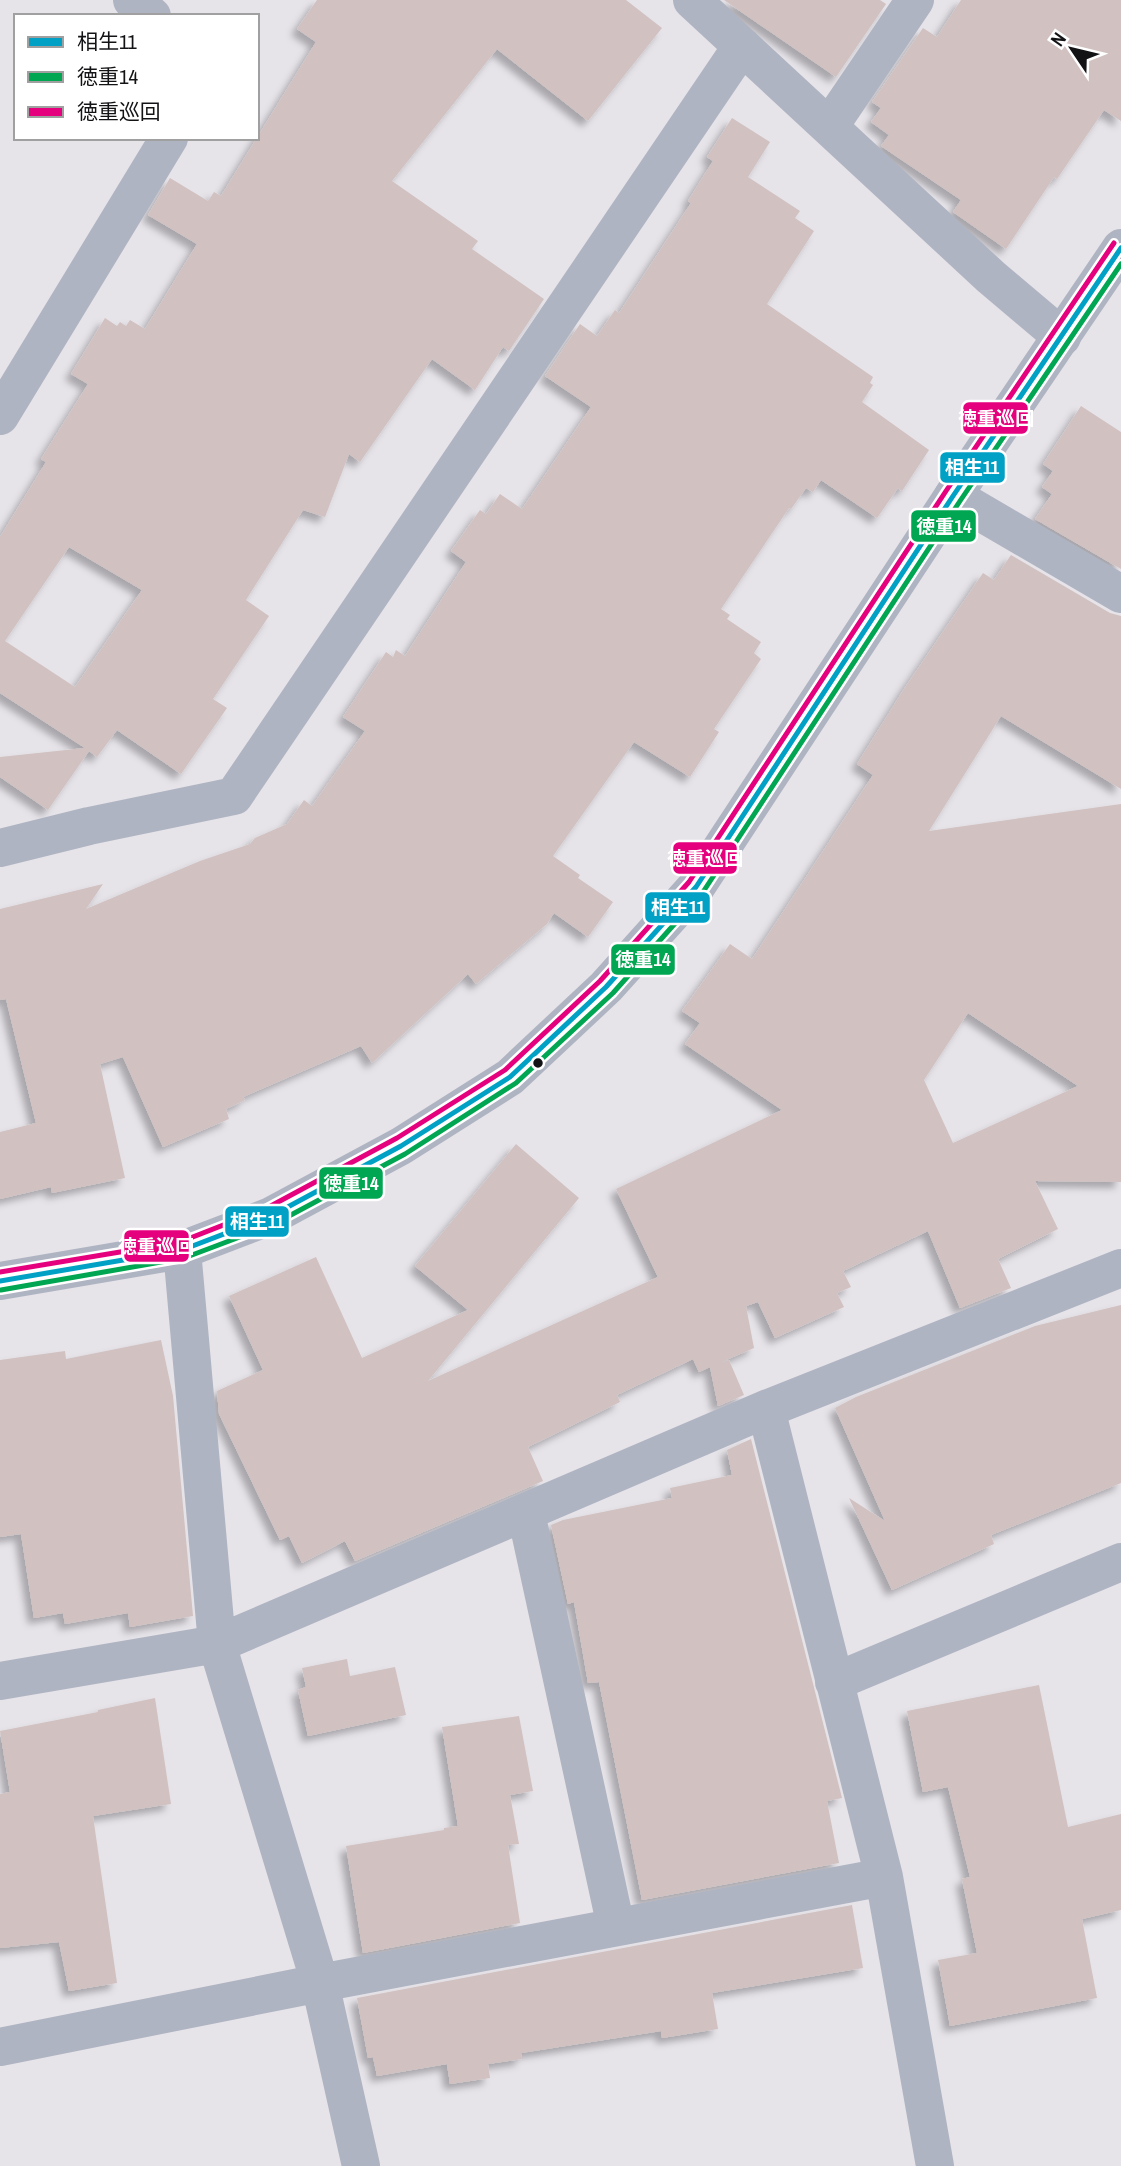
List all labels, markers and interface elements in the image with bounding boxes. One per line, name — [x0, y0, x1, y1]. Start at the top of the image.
legend — [14, 14, 259, 140]
north arrow — [1037, 14, 1107, 84]
text: 相生11 — [77, 27, 137, 56]
text: N — [1044, 27, 1072, 51]
text: 徳重14 — [77, 62, 139, 91]
text: 徳重巡回 — [77, 97, 161, 126]
line badge: 徳重巡回 — [962, 401, 1029, 435]
text: 徳重巡回 — [958, 405, 1034, 431]
line badge: 相生11 — [939, 451, 1006, 484]
text: 相生11 — [945, 454, 1000, 480]
line badge: 徳重14 — [910, 509, 977, 543]
text: 徳重14 — [916, 513, 972, 539]
line badge: 徳重巡回 — [672, 841, 738, 875]
text: 徳重巡回 — [667, 845, 743, 871]
line badge: 相生11 — [644, 891, 711, 924]
text: 相生11 — [651, 894, 706, 920]
line badge: 徳重14 — [610, 943, 676, 976]
text: 徳重14 — [615, 946, 671, 972]
unlabelled marker — [531, 1056, 545, 1070]
line badge: 徳重14 — [318, 1166, 384, 1200]
text: 徳重14 — [323, 1170, 379, 1196]
line badge: 相生11 — [224, 1205, 290, 1238]
text: 相生11 — [230, 1208, 285, 1234]
line badge: 徳重巡回 — [123, 1229, 190, 1263]
text: 徳重巡回 — [118, 1233, 194, 1259]

